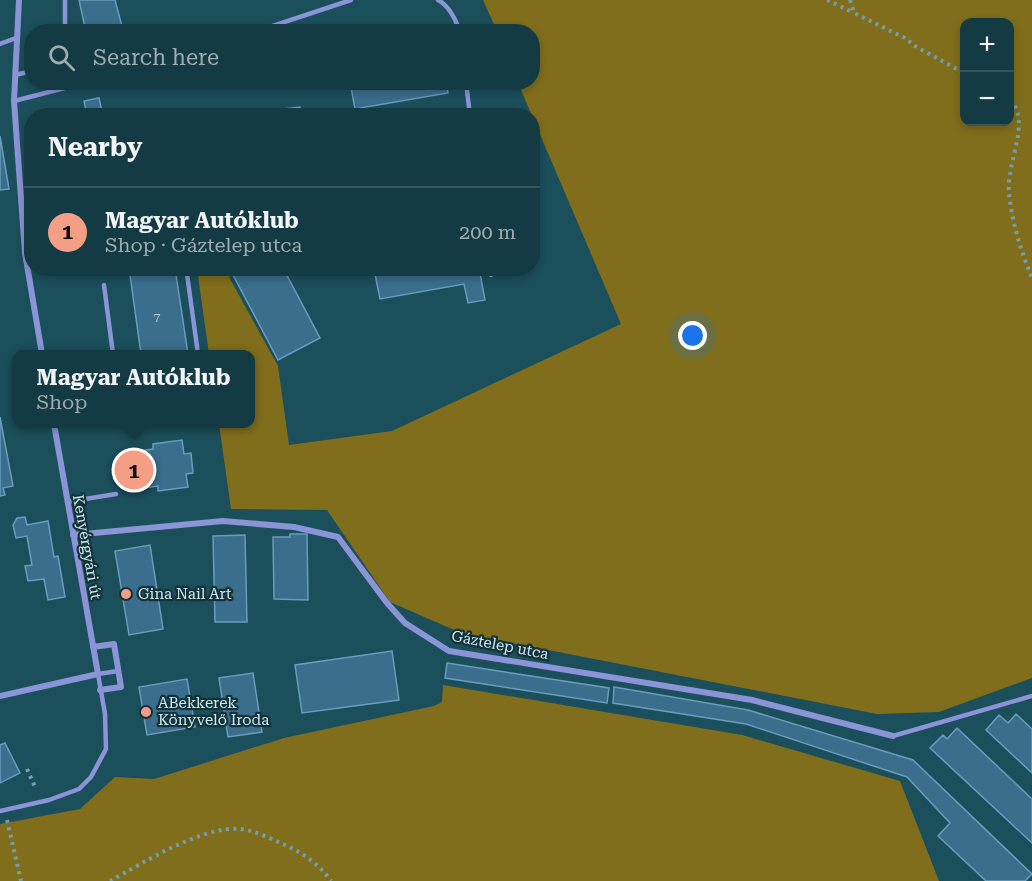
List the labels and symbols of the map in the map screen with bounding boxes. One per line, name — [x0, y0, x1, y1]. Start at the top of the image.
house number: 7 — [154, 310, 161, 324]
your location — [678, 321, 707, 350]
pin: 1 — [114, 448, 154, 492]
street label: Kenyérgyári út — [69, 493, 105, 601]
place label: Gina Nail Art — [138, 585, 232, 603]
marker: Gina Nail Art — [119, 587, 133, 601]
street label: Gáztelep utca — [450, 627, 550, 663]
place label: ABekkerek Könyvelő Iroda — [158, 694, 269, 729]
marker: ABekkerek Könyvelő Iroda — [139, 705, 153, 719]

